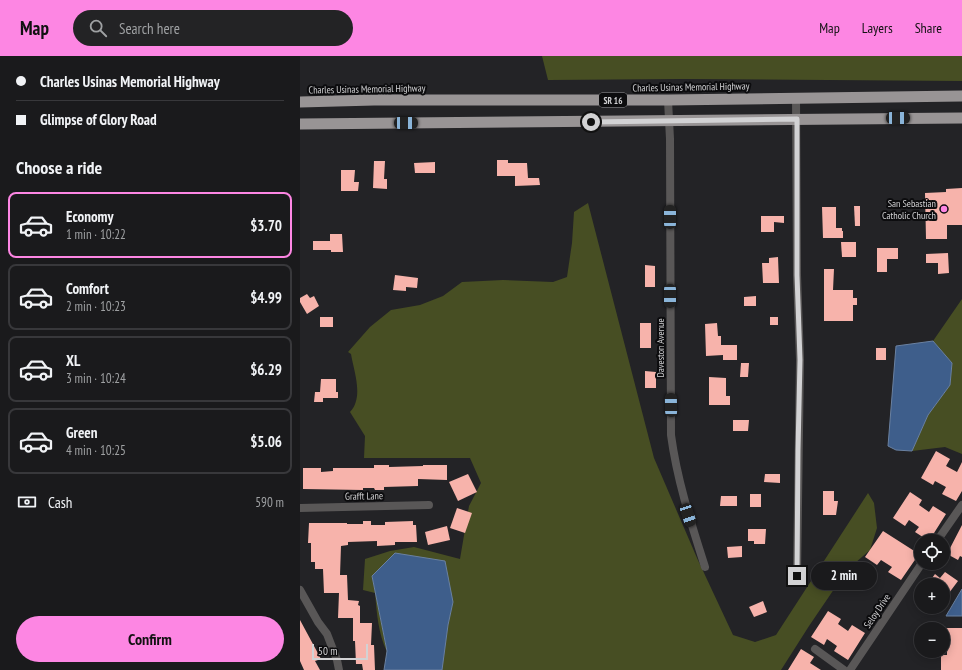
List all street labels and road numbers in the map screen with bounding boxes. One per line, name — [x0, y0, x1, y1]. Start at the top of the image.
street label: Charles Usinas Memorial Highway — [632, 79, 750, 95]
street label: Charles Usinas Memorial Highway — [308, 81, 426, 97]
road number: SR 16 — [599, 93, 627, 107]
street label: Daveston Avenue — [654, 318, 667, 378]
street label: Grafft Lane — [345, 489, 383, 503]
street label: Seloy Drive — [861, 591, 893, 631]

